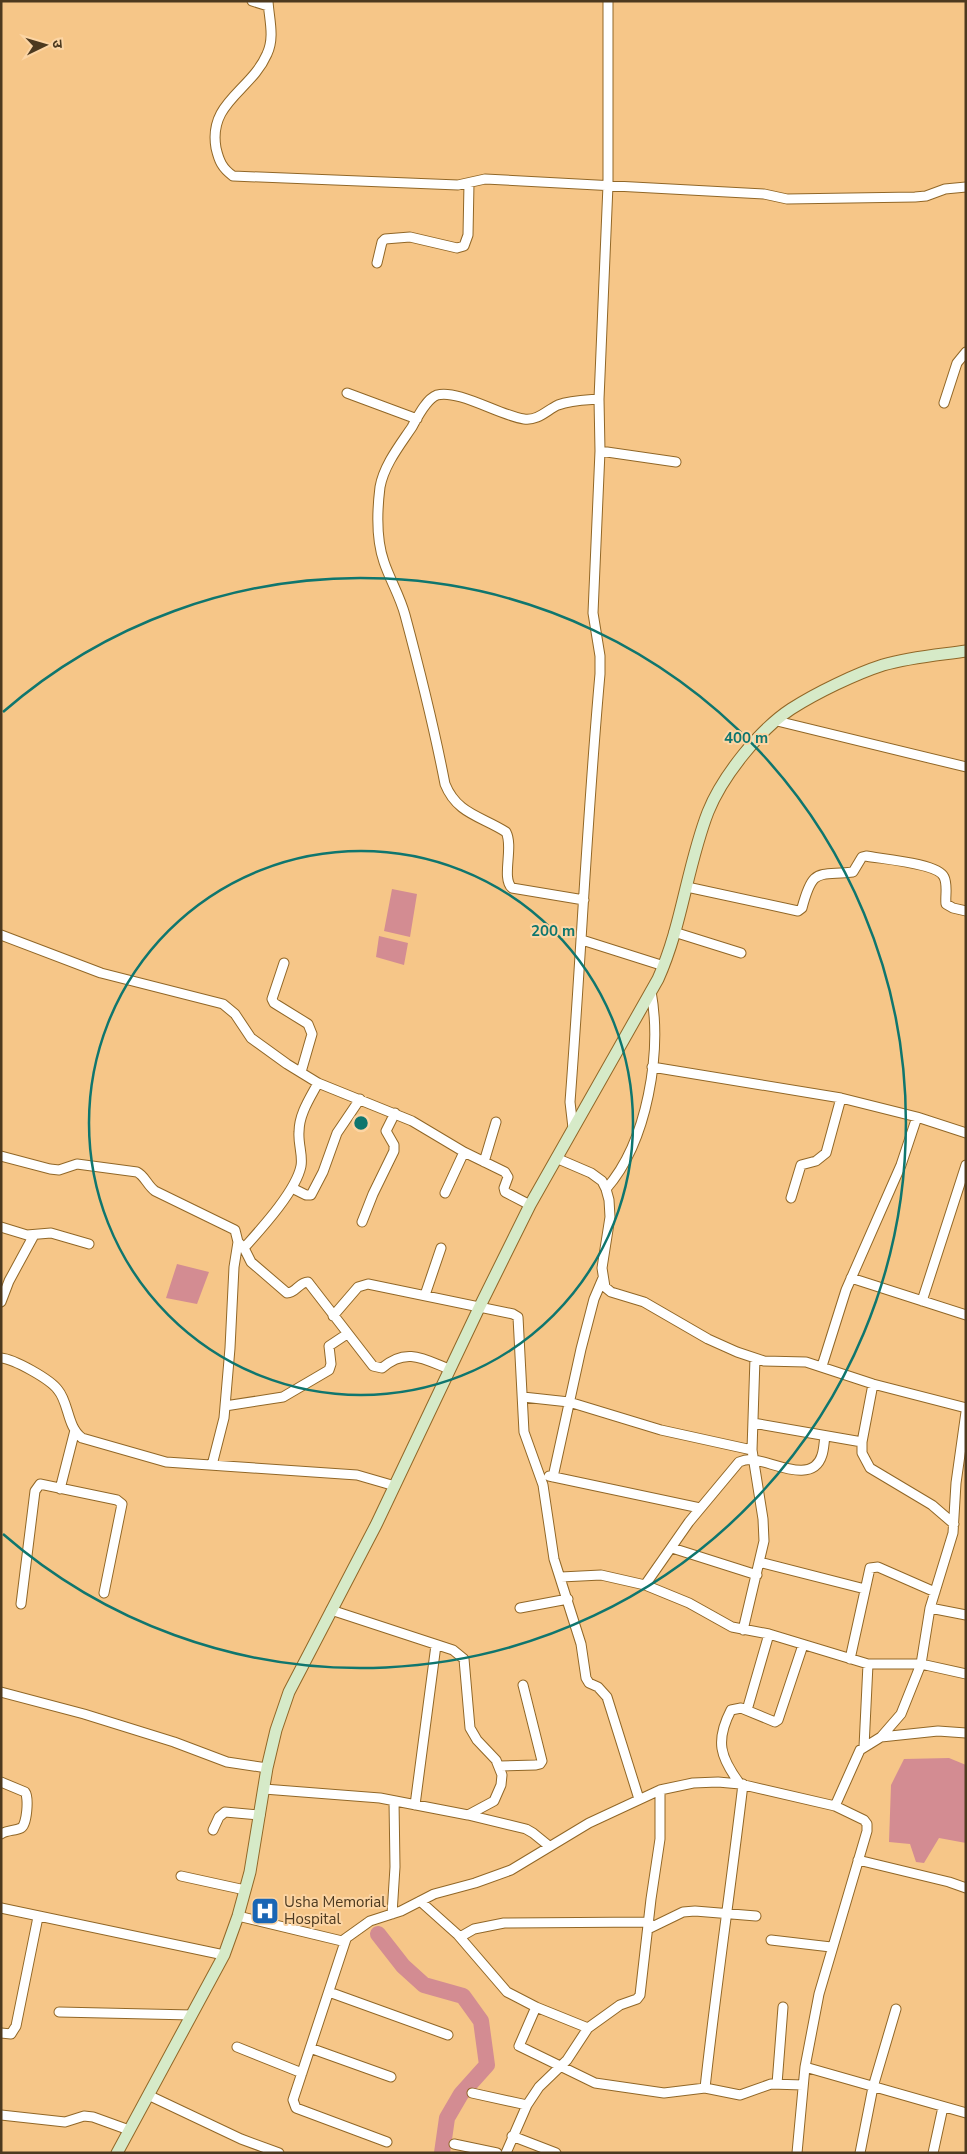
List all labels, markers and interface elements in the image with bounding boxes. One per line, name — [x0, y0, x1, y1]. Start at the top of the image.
north arrow — [20, 20, 70, 70]
text: उ — [48, 39, 67, 50]
text: 400 m — [724, 728, 768, 748]
text: 200 m — [531, 921, 575, 941]
centre of rings — [352, 1114, 370, 1132]
place label: Usha Memorial Hospital — [284, 1892, 386, 1929]
hospital icon: Usha Memorial Hospital — [250, 1896, 280, 1926]

